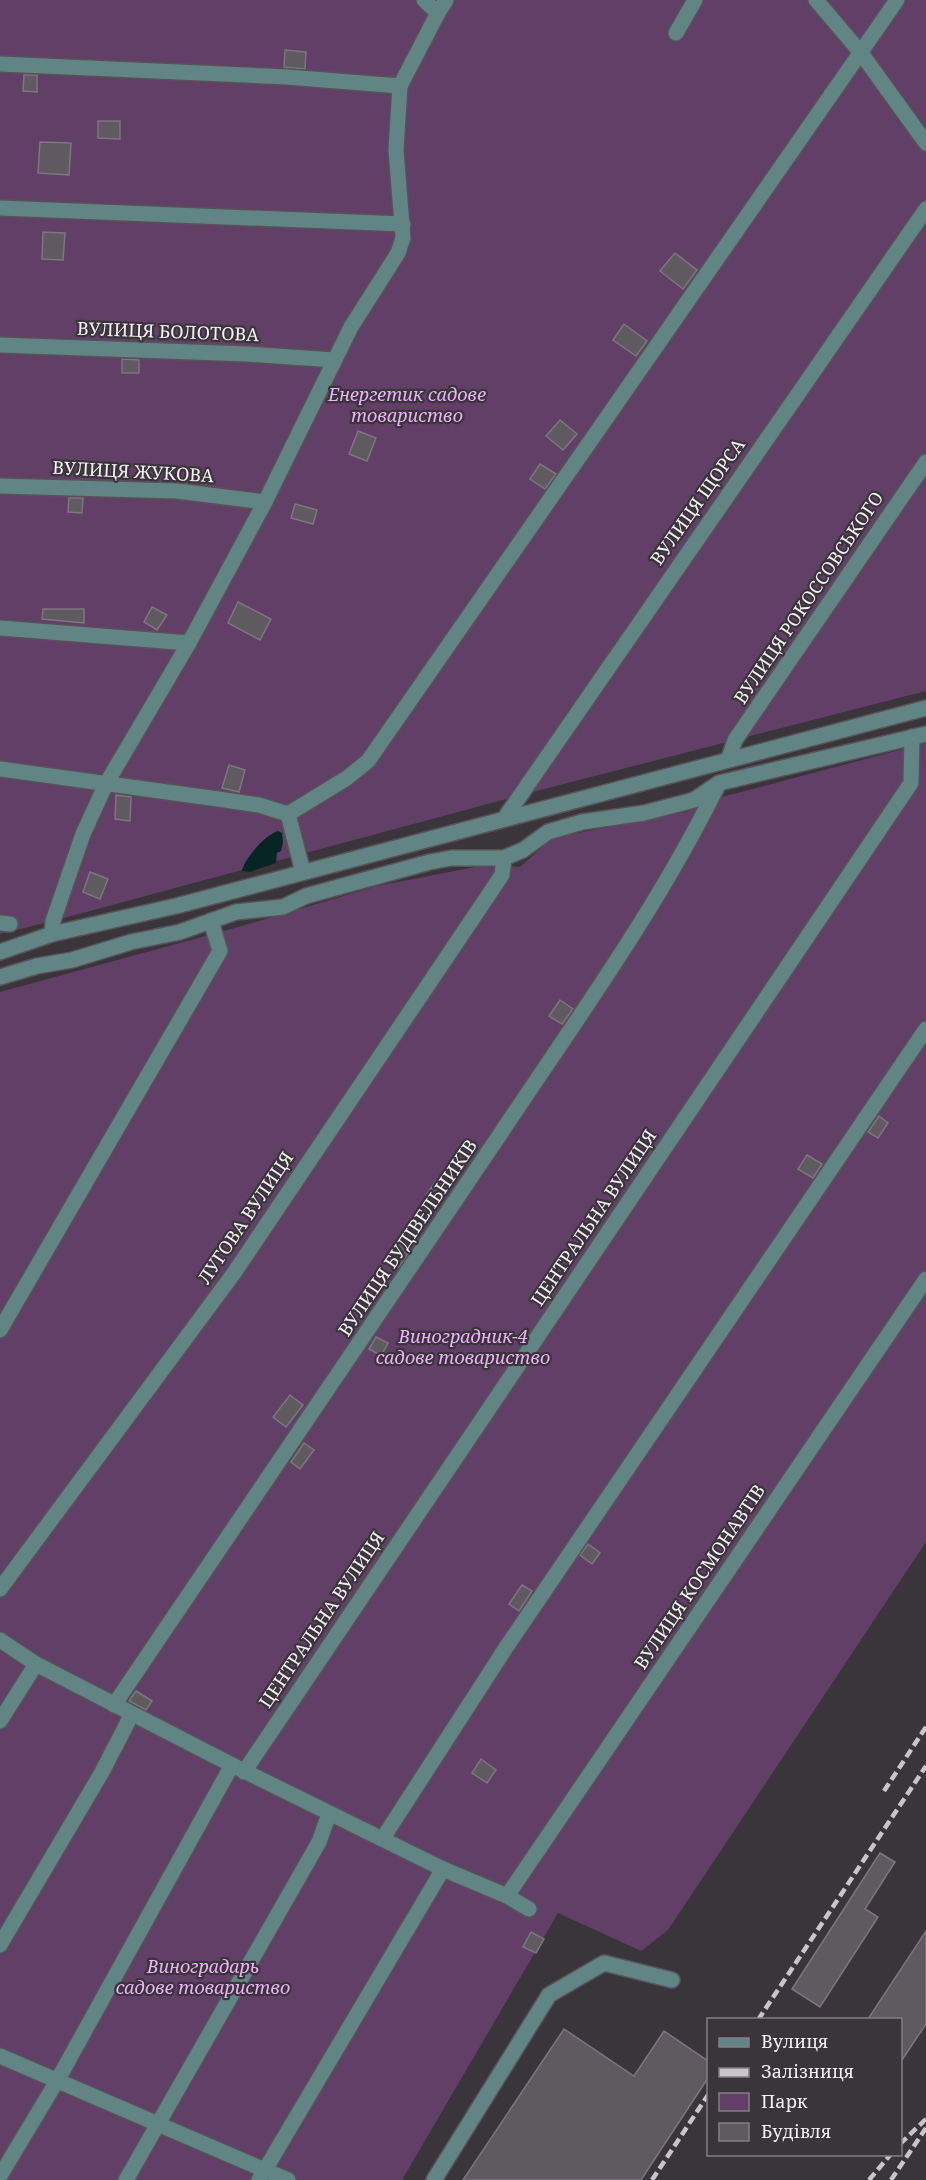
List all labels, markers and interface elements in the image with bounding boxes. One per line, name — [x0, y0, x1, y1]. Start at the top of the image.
street label: ВУЛИЦЯ БОЛОТОВА — [77, 316, 260, 346]
park label: Енергетик садове товариство — [327, 382, 486, 427]
street label: ВУЛИЦЯ ЩОРСА — [645, 433, 750, 569]
street label: ВУЛИЦЯ ЖУКОВА — [52, 455, 215, 487]
street label: ВУЛИЦЯ РОКОССОВСЬКОГО — [728, 487, 888, 708]
street label: ЦЕНТРАЛЬНА ВУЛИЦЯ — [525, 1124, 661, 1310]
street label: ВУЛИЦЯ БУДІВЕЛЬНИКІВ — [332, 1134, 482, 1340]
street label: ЛУГОВА ВУЛИЦЯ — [192, 1146, 298, 1288]
park label: Виноградник-4 садове товариство — [376, 1324, 550, 1369]
street label: ВУЛИЦЯ КОСМОНАВТІВ — [628, 1479, 770, 1673]
street label: ЦЕНТРАЛЬНА ВУЛИЦЯ — [253, 1526, 389, 1712]
park label: Виноградарь садове товариство — [116, 1954, 290, 1999]
legend — [707, 2018, 902, 2156]
text: Вулиця — [761, 2029, 828, 2053]
text: Залізниця — [761, 2059, 854, 2083]
text: Парк — [761, 2089, 808, 2113]
text: Будівля — [761, 2119, 831, 2143]

